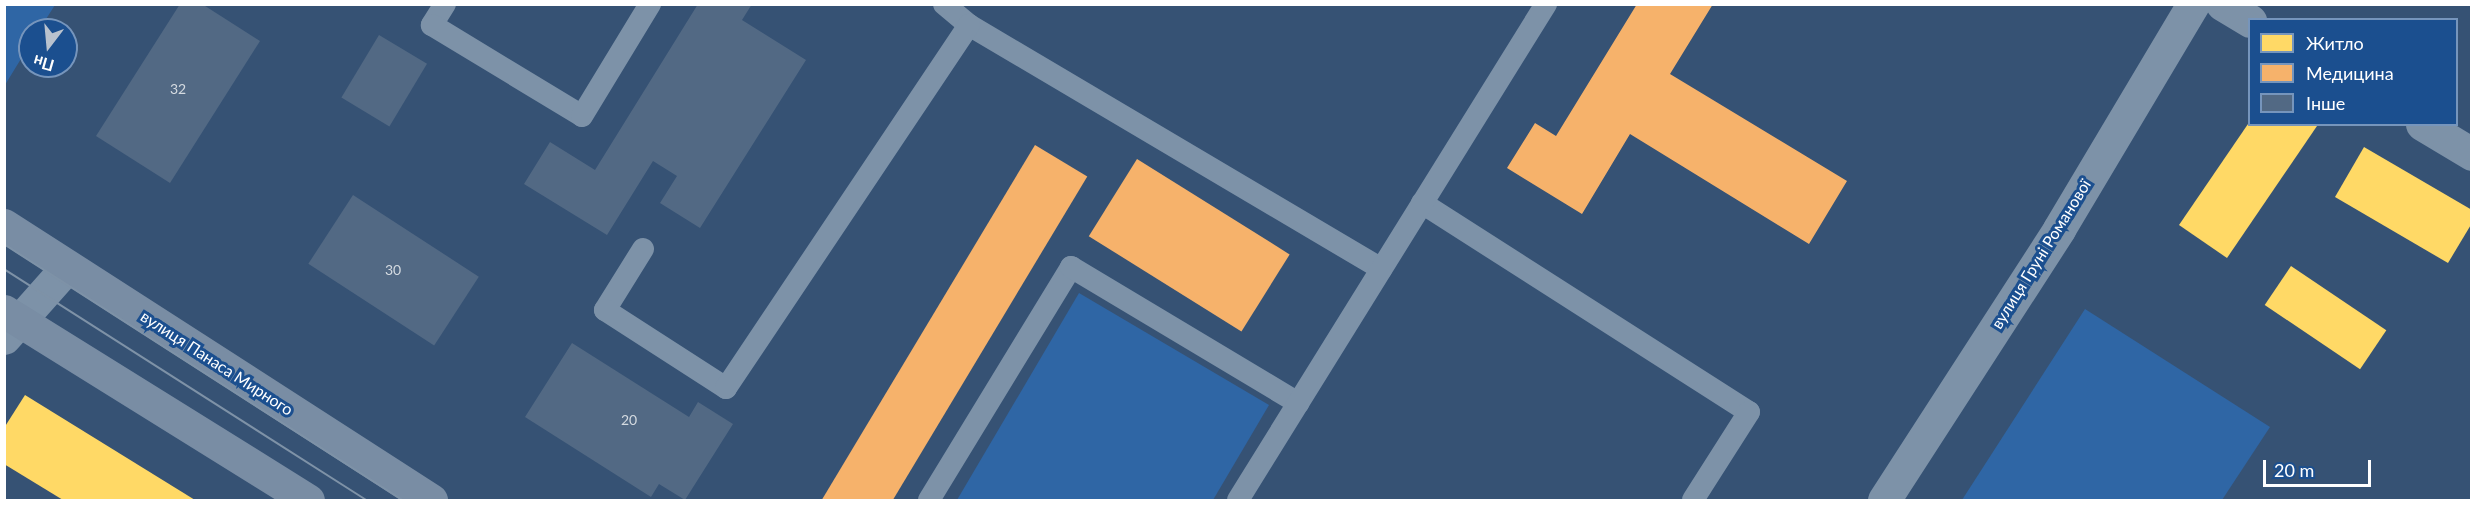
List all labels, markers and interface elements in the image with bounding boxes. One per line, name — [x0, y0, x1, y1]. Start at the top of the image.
north arrow — [18, 18, 78, 78]
legend — [2248, 18, 2458, 126]
text: Житло — [2306, 32, 2364, 54]
text: Пн — [31, 52, 56, 76]
text: Медицина — [2306, 62, 2394, 84]
house number: 32 — [170, 81, 186, 97]
text: Інше — [2306, 92, 2345, 114]
street label: вулиця Груні Романової — [1987, 176, 2095, 332]
house number: 30 — [385, 262, 401, 278]
street label: вулиця Панаса Мирного — [137, 307, 297, 419]
house number: 20 — [621, 412, 637, 428]
scale bar — [2266, 448, 2374, 486]
text: 20 m — [2274, 459, 2314, 481]

